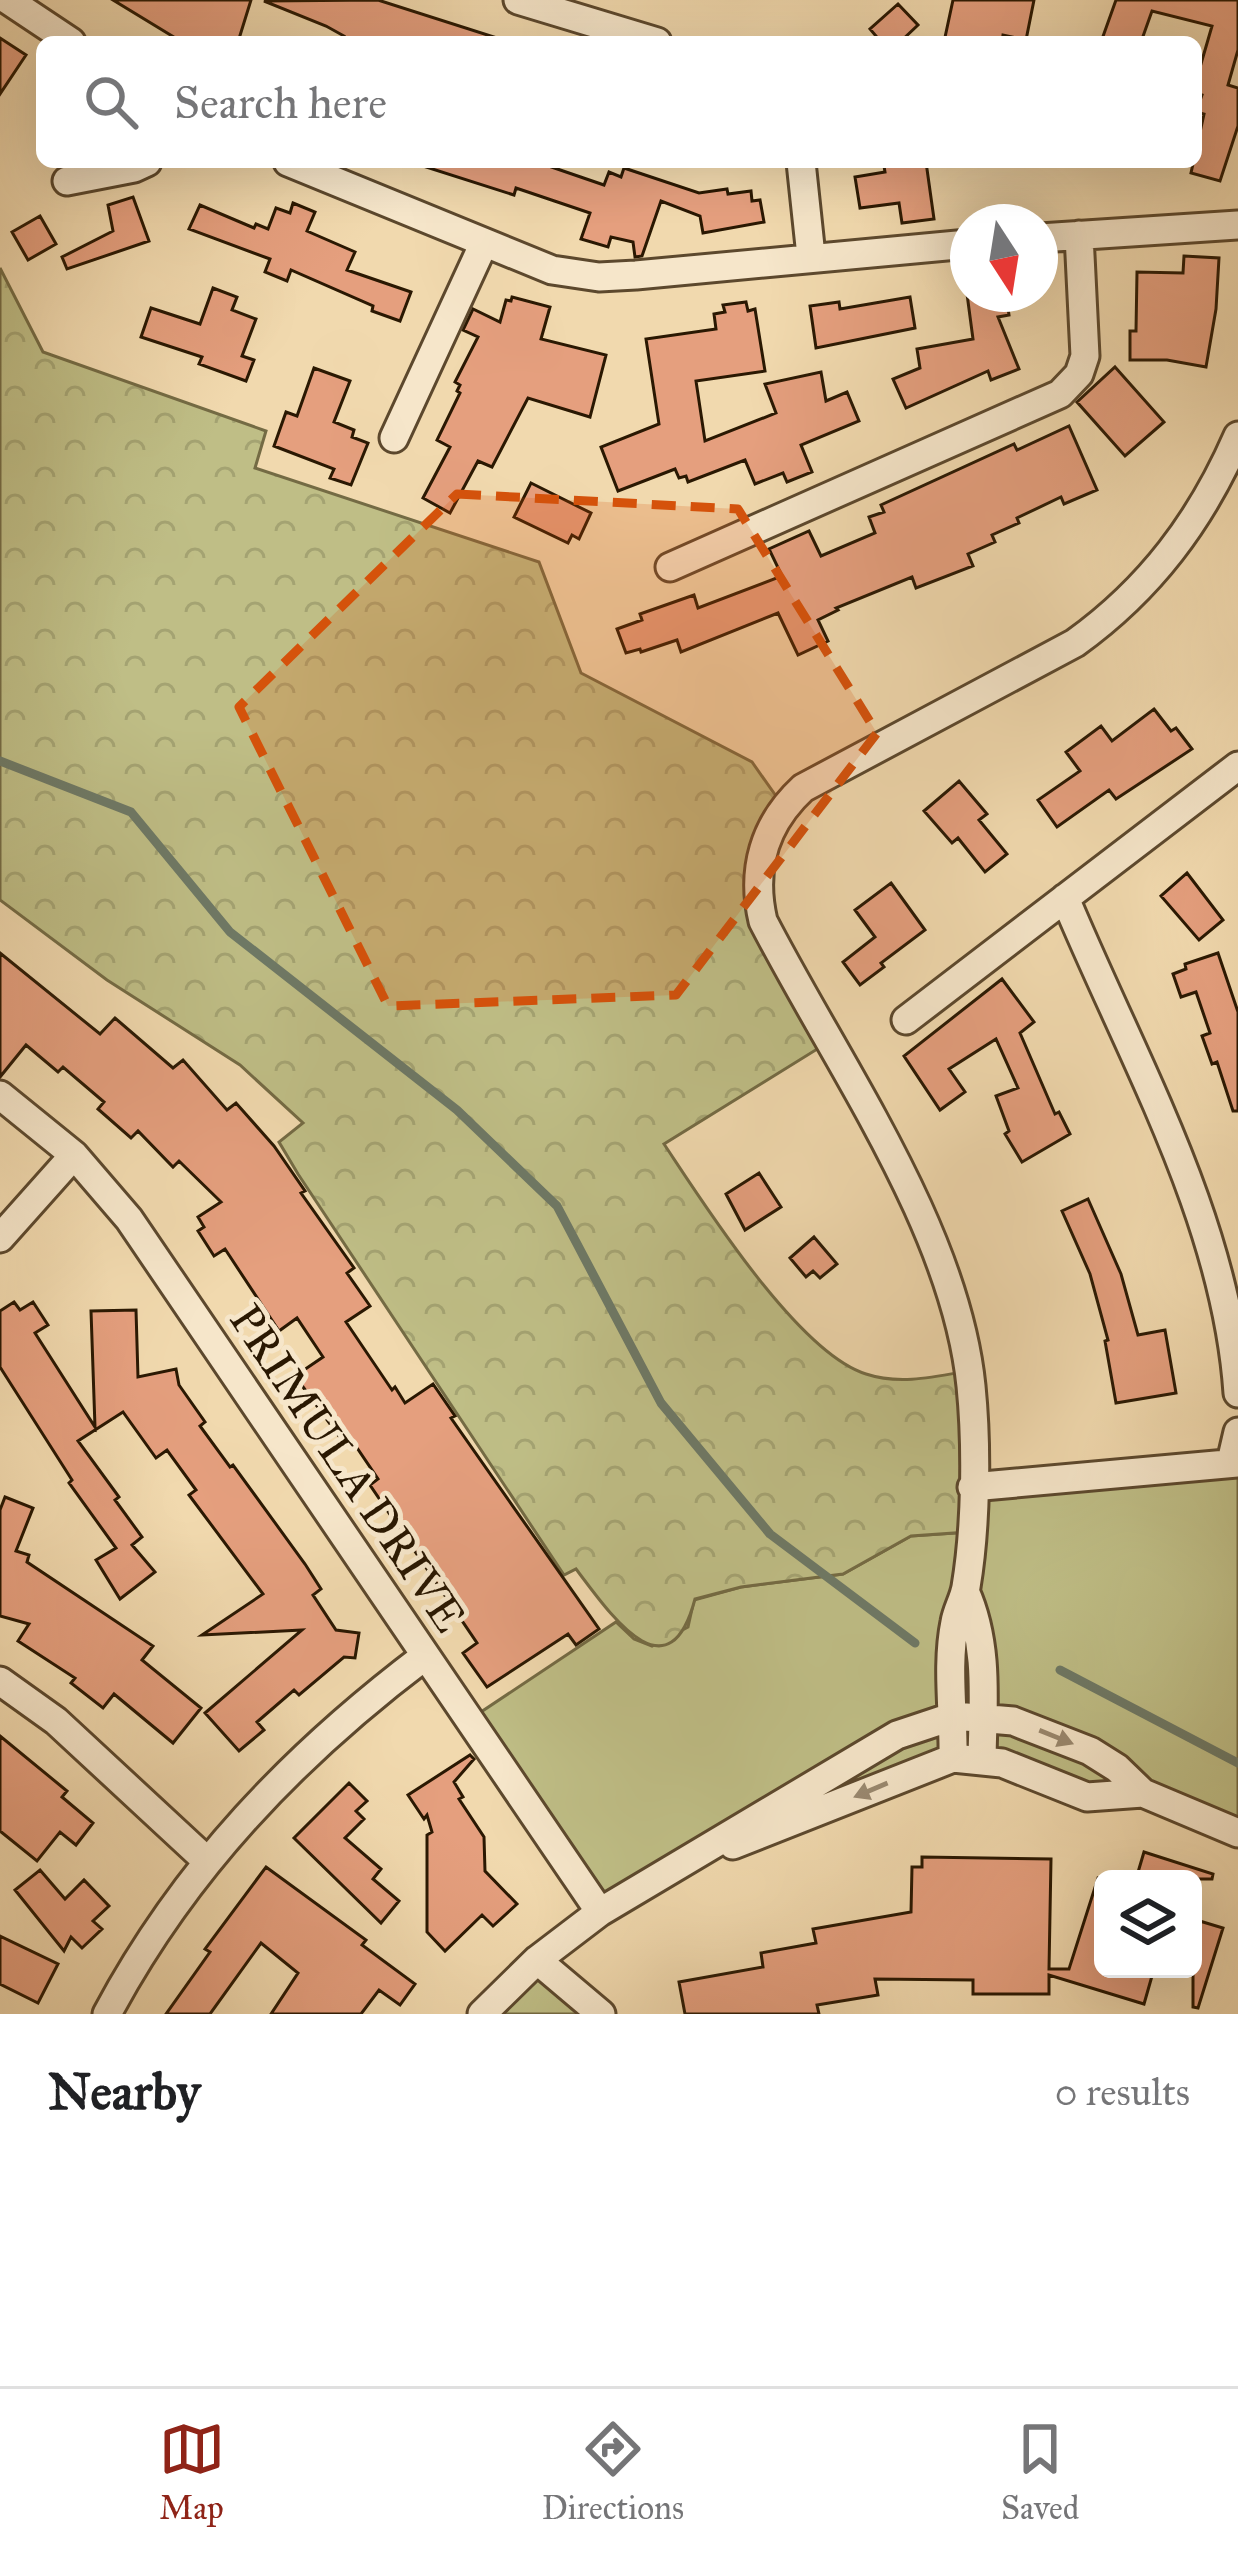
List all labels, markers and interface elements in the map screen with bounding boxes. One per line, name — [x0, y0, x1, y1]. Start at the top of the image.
search box — [36, 36, 1202, 168]
icon: search — [78, 69, 144, 135]
text: Search here — [174, 75, 387, 130]
north arrow — [950, 204, 1058, 312]
street label: PRIMULA DRIVE — [218, 1294, 478, 1642]
one-way arrow — [1038, 1728, 1074, 1747]
one-way arrow — [853, 1781, 889, 1800]
map controls — [1094, 1870, 1202, 1978]
button: layers — [1094, 1870, 1202, 1978]
text: Nearby — [48, 2061, 200, 2123]
text: 0 results — [1055, 2068, 1190, 2116]
tab: Map — [159, 2416, 225, 2528]
tab: Directions — [542, 2416, 684, 2528]
tab: Saved — [1001, 2416, 1079, 2528]

